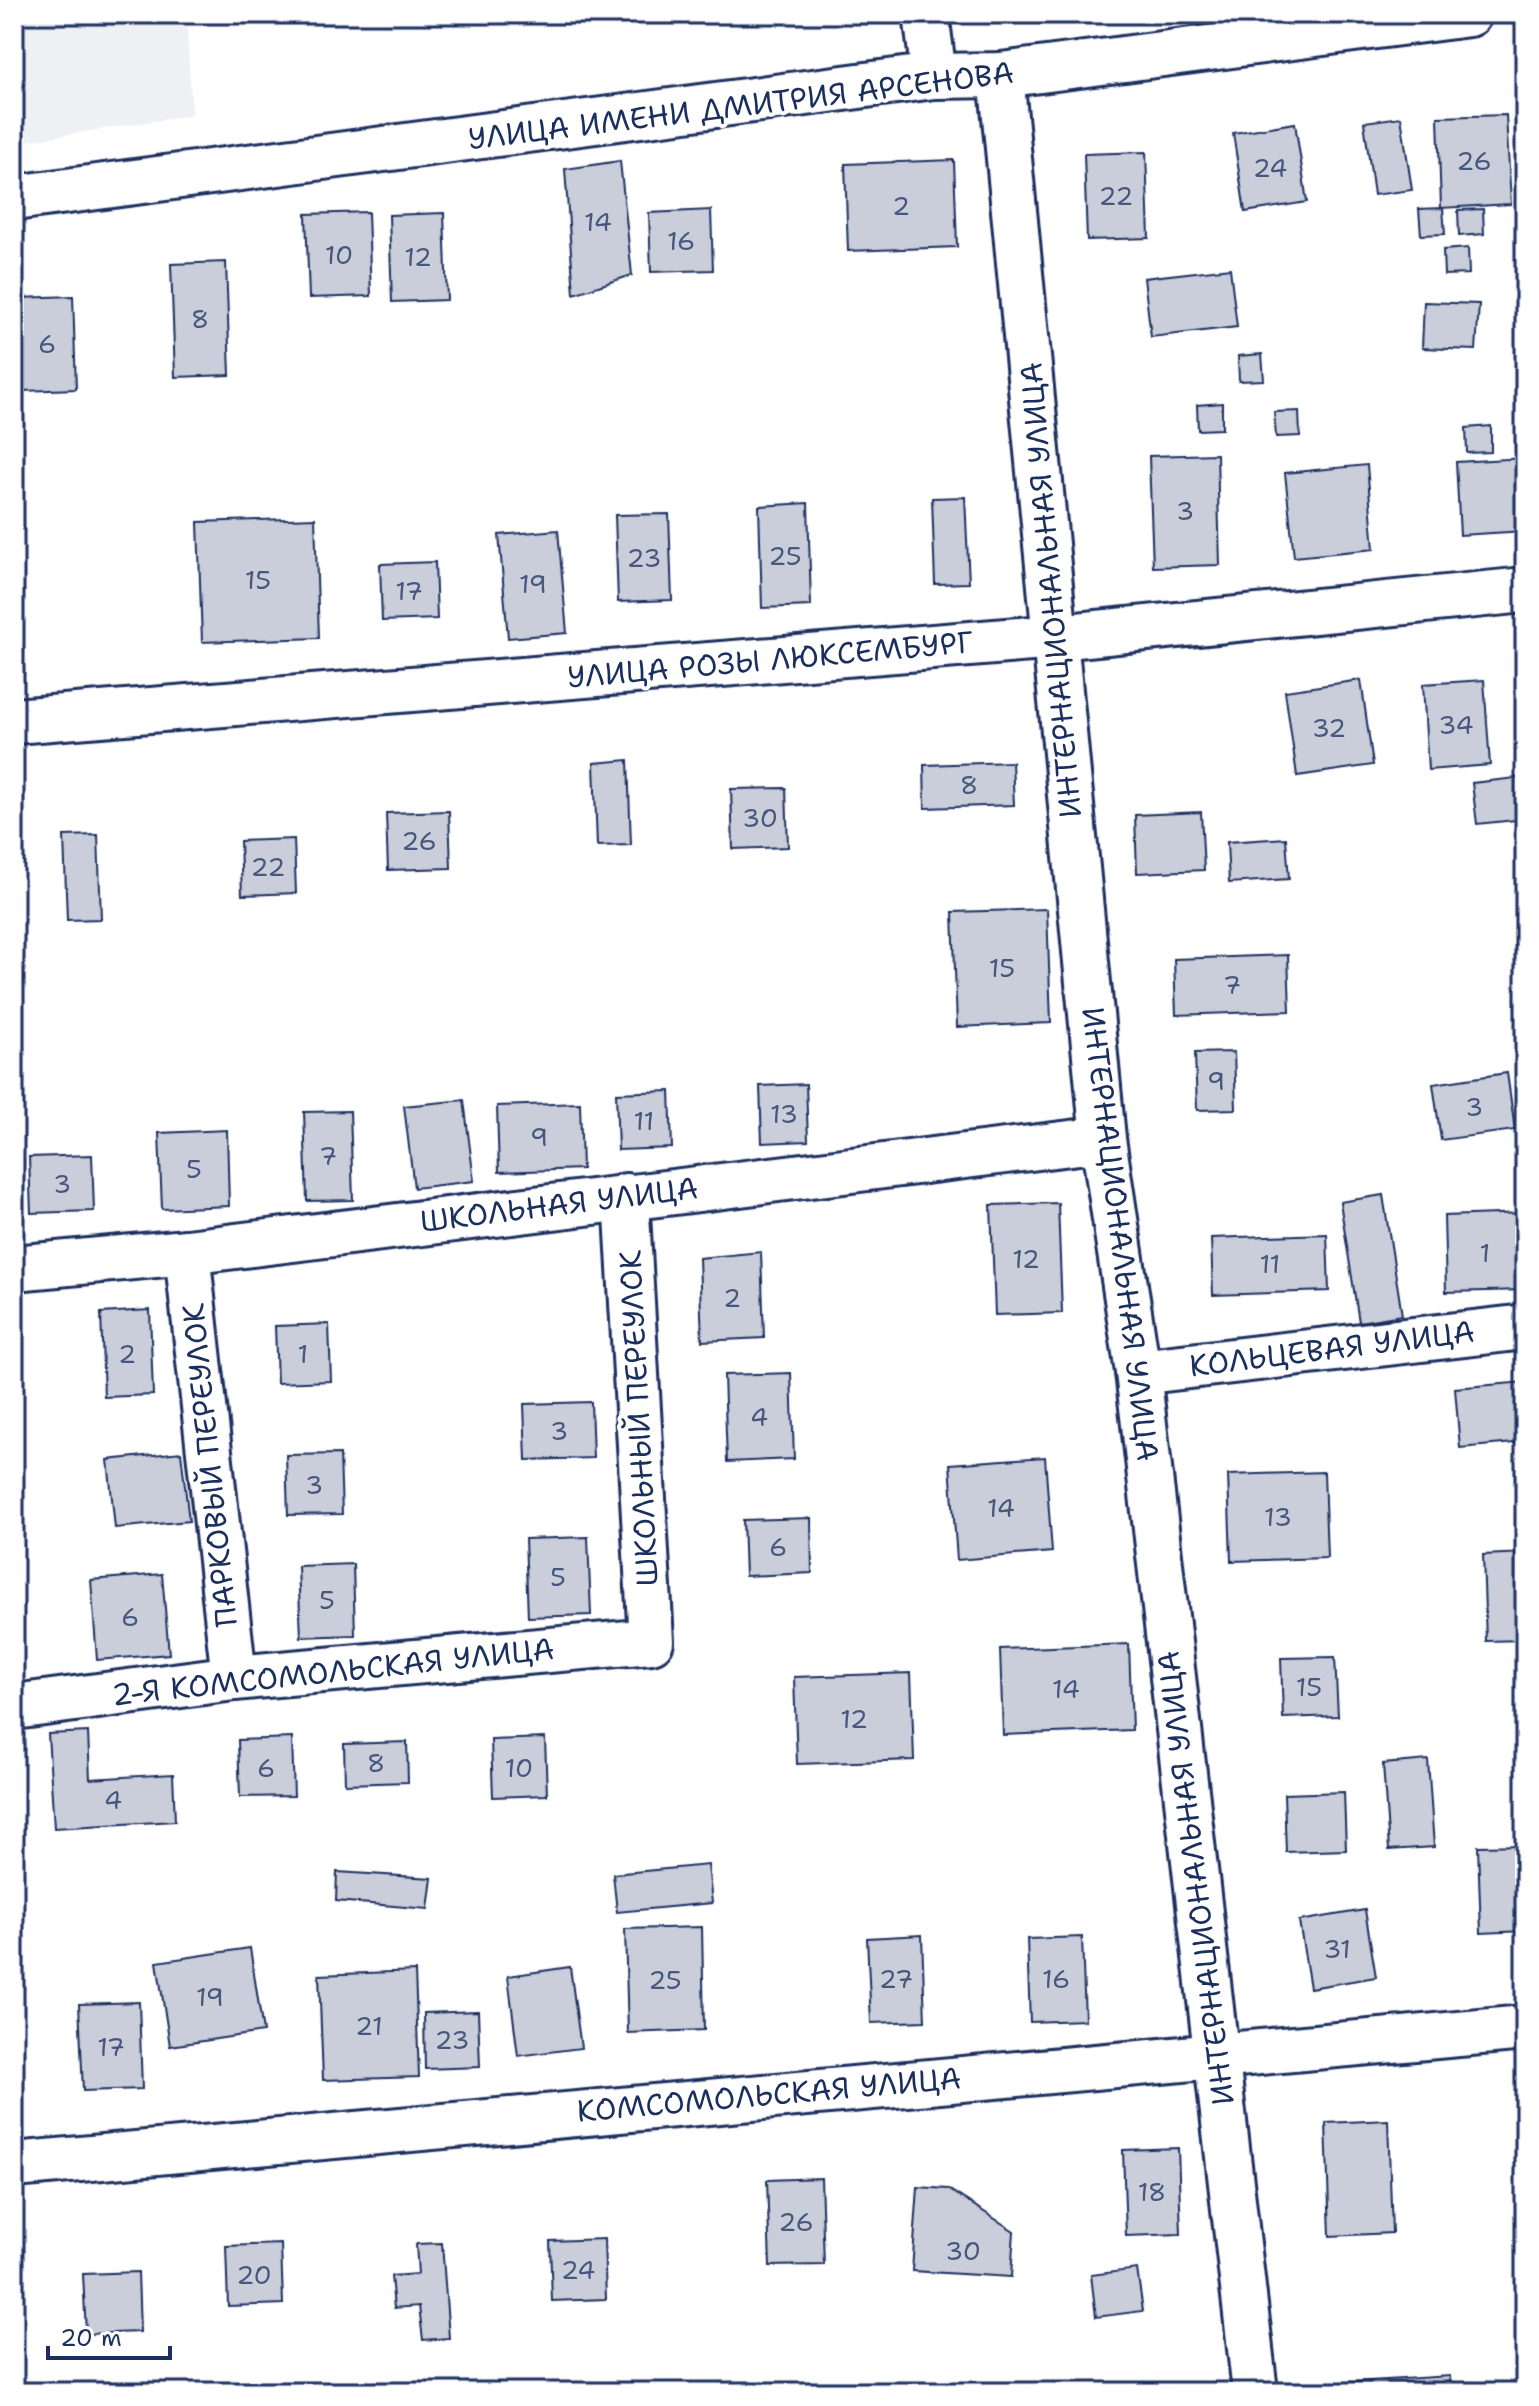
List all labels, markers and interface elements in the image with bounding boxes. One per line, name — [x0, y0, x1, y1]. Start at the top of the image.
street label: УЛИЦА ИМЕНИ ДМИТРИЯ АРСЕНОВА — [466, 52, 1016, 159]
house number: 26 — [1456, 143, 1492, 178]
house number: 24 — [1253, 150, 1287, 185]
house number: 22 — [1098, 178, 1134, 213]
house number: 2 — [892, 188, 910, 223]
house number: 14 — [584, 204, 612, 239]
house number: 16 — [667, 223, 695, 258]
house number: 10 — [325, 237, 353, 272]
house number: 12 — [404, 239, 432, 274]
house number: 8 — [191, 301, 209, 336]
house number: 6 — [38, 326, 56, 361]
street label: ИНТЕРНАЦИОНАЛЬНАЯ УЛИЦА — [1010, 360, 1091, 820]
house number: 3 — [1176, 493, 1194, 528]
house number: 25 — [768, 538, 802, 573]
house number: 23 — [626, 540, 662, 575]
house number: 15 — [245, 562, 271, 597]
house number: 19 — [519, 566, 547, 601]
house number: 17 — [395, 573, 423, 608]
street label: УЛИЦА РОЗЫ ЛЮКСЕМБУРГ — [565, 621, 975, 698]
house number: 34 — [1438, 707, 1474, 742]
house number: 32 — [1312, 710, 1346, 745]
house number: 8 — [960, 767, 978, 802]
house number: 30 — [742, 800, 778, 835]
house number: 26 — [401, 823, 437, 858]
house number: 22 — [250, 849, 286, 884]
house number: 15 — [989, 950, 1015, 985]
house number: 7 — [1223, 967, 1241, 1002]
street label: ИНТЕРНАЦИОНАЛЬНАЯ УЛИЦА — [1072, 1004, 1169, 1464]
house number: 9 — [1207, 1063, 1225, 1098]
house number: 3 — [1465, 1089, 1483, 1124]
house number: 13 — [770, 1096, 798, 1131]
house number: 11 — [634, 1103, 654, 1138]
house number: 9 — [530, 1119, 548, 1154]
house number: 7 — [319, 1138, 337, 1173]
house number: 5 — [186, 1151, 202, 1186]
house number: 3 — [53, 1166, 71, 1201]
street label: ШКОЛЬНАЯ УЛИЦА — [418, 1167, 700, 1242]
house number: 1 — [1480, 1235, 1490, 1270]
house number: 12 — [1012, 1241, 1040, 1276]
house number: 11 — [1260, 1246, 1280, 1281]
street label: ШКОЛЬНЫЙ ПЕРЕУЛОК — [609, 1249, 668, 1587]
house number: 2 — [723, 1280, 741, 1315]
street label: ПАРКОВЫЙ ПЕРЕУЛОК — [172, 1301, 247, 1629]
street label: КОЛЬЦЕВАЯ УЛИЦА — [1187, 1311, 1477, 1386]
house number: 2 — [118, 1336, 136, 1371]
house number: 1 — [298, 1336, 308, 1371]
house number: 4 — [750, 1399, 768, 1434]
house number: 3 — [550, 1413, 568, 1448]
house number: 3 — [305, 1467, 323, 1502]
house number: 14 — [987, 1490, 1015, 1525]
house number: 13 — [1264, 1499, 1292, 1534]
house number: 6 — [769, 1529, 787, 1564]
house number: 5 — [550, 1559, 566, 1594]
house number: 5 — [319, 1582, 335, 1617]
house number: 6 — [121, 1599, 139, 1634]
street label: 2-Я КОМСОМОЛЬСКАЯ УЛИЦА — [110, 1628, 556, 1715]
street label: ИНТЕРНАЦИОНАЛЬНАЯ УЛИЦА — [1147, 1648, 1244, 2108]
house number: 15 — [1296, 1669, 1322, 1704]
house number: 14 — [1052, 1671, 1080, 1706]
house number: 12 — [840, 1701, 868, 1736]
house number: 8 — [367, 1745, 385, 1780]
house number: 6 — [257, 1750, 275, 1785]
house number: 10 — [505, 1750, 533, 1785]
house number: 4 — [104, 1782, 122, 1817]
house number: 31 — [1323, 1931, 1351, 1966]
house number: 27 — [879, 1961, 913, 1996]
house number: 16 — [1042, 1961, 1070, 1996]
house number: 25 — [648, 1962, 682, 1997]
house number: 19 — [196, 1979, 224, 2014]
house number: 21 — [355, 2008, 383, 2043]
house number: 23 — [434, 2022, 470, 2057]
house number: 17 — [97, 2029, 125, 2064]
street label: КОМСОМОЛЬСКАЯ УЛИЦА — [575, 2057, 963, 2132]
house number: 18 — [1138, 2174, 1166, 2209]
house number: 26 — [778, 2204, 814, 2239]
house number: 30 — [945, 2233, 981, 2268]
house number: 24 — [561, 2252, 595, 2287]
house number: 20 — [236, 2257, 272, 2292]
scale bar — [48, 2310, 170, 2360]
text: 20 m — [60, 2322, 122, 2354]

